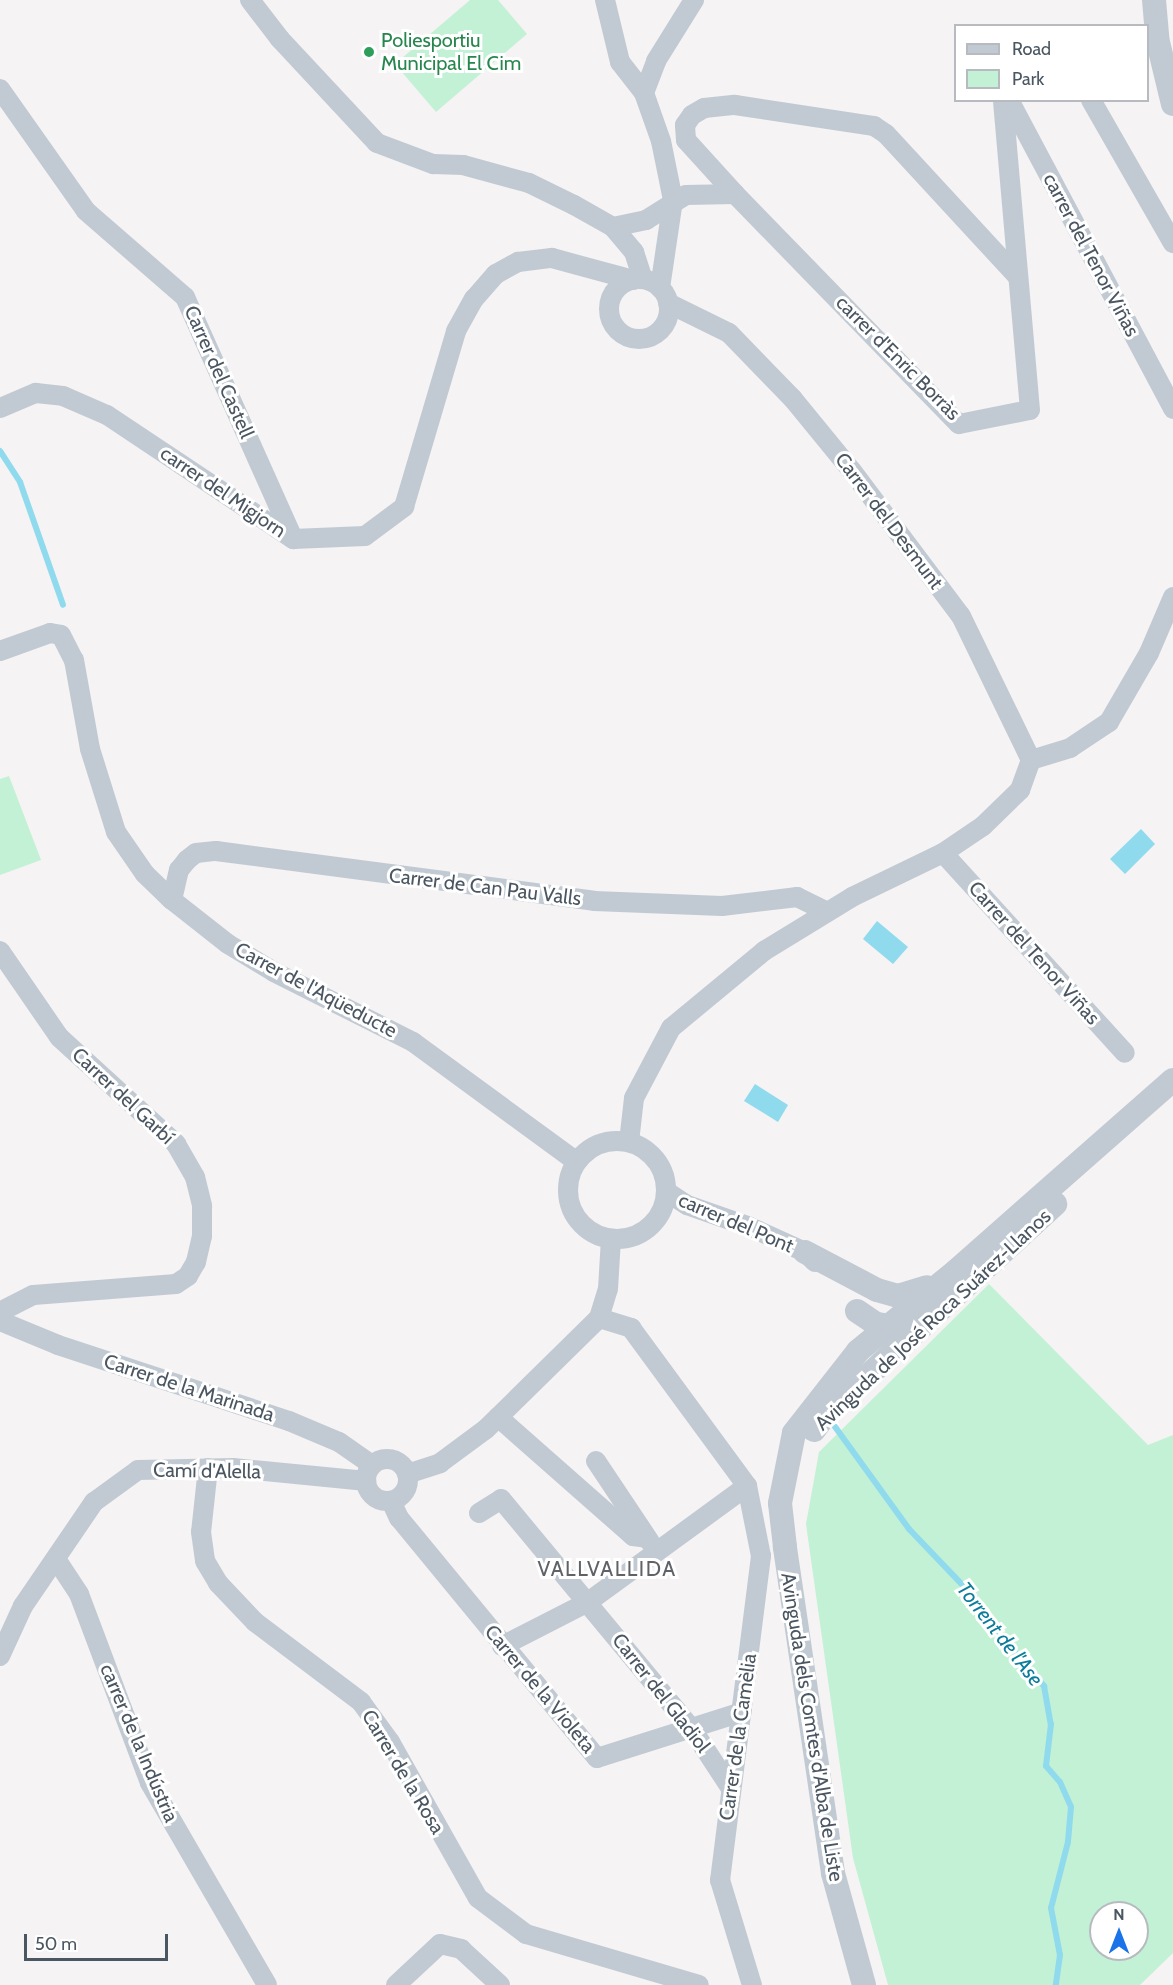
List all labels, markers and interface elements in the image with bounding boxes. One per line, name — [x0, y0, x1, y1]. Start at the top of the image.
legend — [954, 24, 1149, 102]
place label: Poliesportiu Municipal El Cim — [381, 28, 521, 75]
text: Road — [1012, 38, 1051, 60]
marker: Poliesportiu Municipal El Cim — [362, 45, 376, 59]
text: Park — [1012, 68, 1044, 90]
street label: carrer del Tenor Viñas — [1038, 169, 1144, 341]
street label: carrer d'Enric Borràs — [831, 291, 965, 425]
street label: Carrer del Castell — [179, 302, 259, 442]
street label: carrer del Migjorn — [156, 441, 290, 543]
street label: Carrer del Desmunt — [830, 448, 948, 594]
street label: Carrer de Can Pau Valls — [388, 863, 582, 911]
street label: Carrer del Tenor Viñas — [963, 876, 1105, 1030]
street label: Carrer de l'Aqüeducte — [231, 937, 401, 1043]
street label: Carrer del Garbí — [67, 1043, 179, 1149]
street label: carrer del Pont — [675, 1188, 797, 1258]
street label: Avinguda de José Roca Suárez-Llanos — [810, 1204, 1056, 1436]
street label: Carrer de la Marinada — [101, 1349, 277, 1427]
street label: Camí d'Alella — [153, 1458, 261, 1484]
district label: VALLVALLIDA — [537, 1556, 677, 1582]
street label: Avinguda dels Comtes d'Alba de Liste — [776, 1571, 848, 1883]
water label: Torrent de l'Ase — [952, 1577, 1048, 1691]
street label: Carrer de la Violeta — [480, 1620, 600, 1758]
street label: Carrer del Gladiol — [607, 1629, 715, 1757]
street label: Carrer de la Camèlia — [714, 1652, 762, 1822]
street label: carrer de la Indústria — [95, 1660, 183, 1826]
street label: Carrer de la Rosa — [357, 1706, 449, 1838]
north arrow — [1089, 1901, 1149, 1961]
text: N — [1113, 1905, 1125, 1924]
scale bar — [27, 1922, 171, 1960]
text: 50 m — [35, 1933, 77, 1955]

